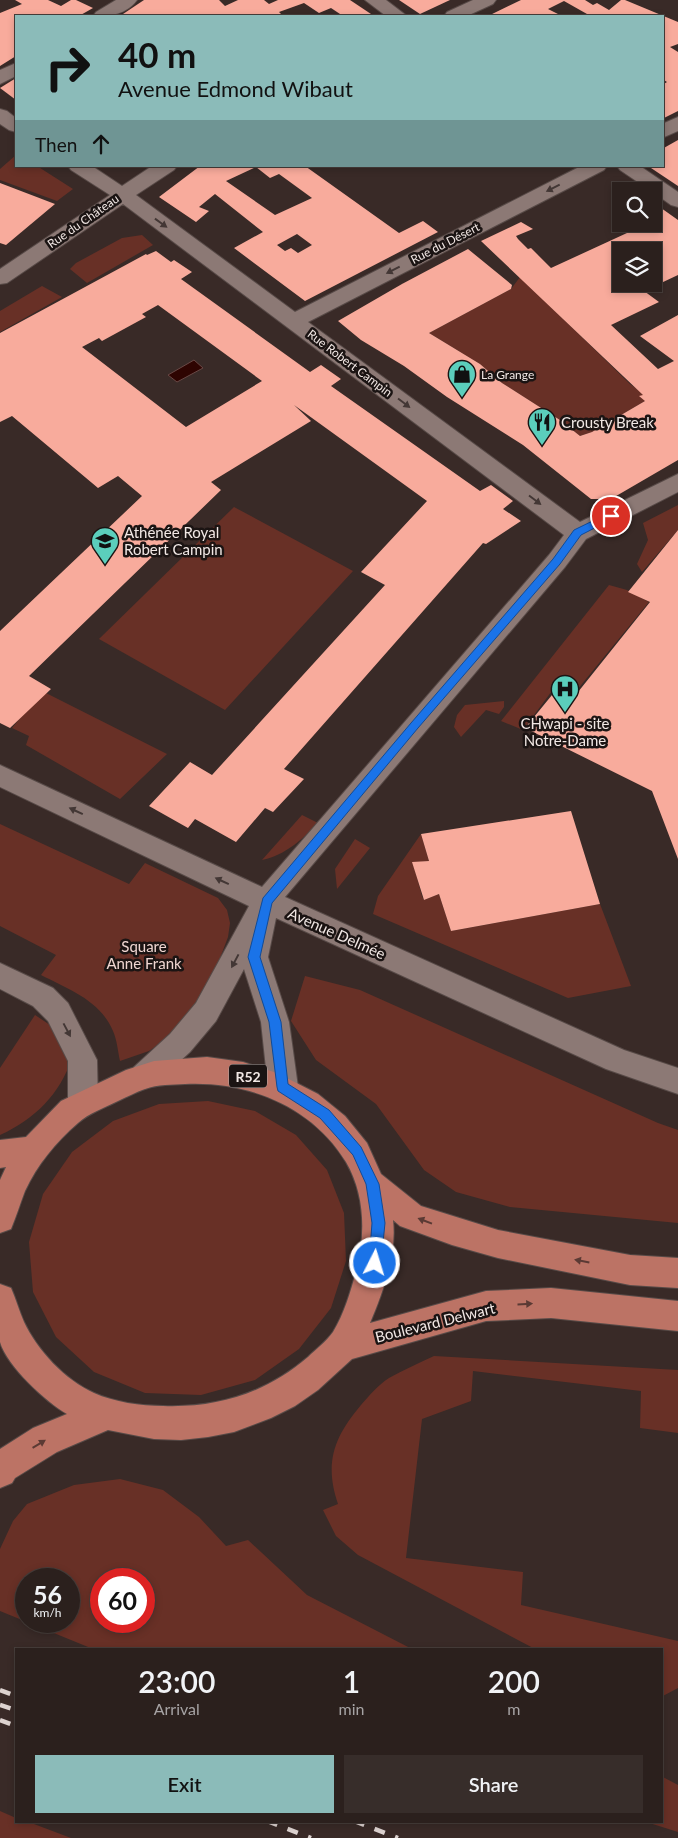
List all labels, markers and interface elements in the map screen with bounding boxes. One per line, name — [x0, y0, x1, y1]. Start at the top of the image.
text: 40 m — [118, 33, 196, 75]
icon: right — [35, 35, 100, 100]
text: Avenue Edmond Wibaut — [118, 75, 353, 102]
icon: ahead — [87, 130, 115, 158]
text: Then — [35, 133, 77, 156]
map controls — [612, 182, 662, 292]
button: search — [612, 182, 662, 232]
one-way arrow — [546, 184, 560, 192]
street label: Rue du Château — [44, 191, 122, 251]
one-way arrow — [154, 218, 168, 228]
street label: Rue du Désert — [408, 219, 483, 267]
button: layers — [612, 242, 662, 292]
one-way arrow — [386, 266, 400, 274]
street label: Rue Robert Campin — [305, 326, 395, 400]
shop icon: La Grange — [447, 359, 477, 398]
place label: La Grange — [481, 367, 534, 382]
one-way arrow — [397, 398, 411, 408]
restaurant icon: Crousty Break — [527, 407, 557, 446]
place label: Crousty Break — [561, 413, 654, 431]
one-way arrow — [528, 495, 541, 506]
pin — [590, 495, 632, 537]
icon: arrive — [597, 502, 625, 530]
place label: Athénée Royal Robert Campin — [124, 523, 223, 558]
school or university icon: Athénée Royal Robert Campin — [90, 526, 120, 565]
hospital icon: CHwapi - site Notre-Dame — [550, 674, 580, 713]
place label: CHwapi - site Notre-Dame — [520, 714, 610, 749]
one-way arrow — [68, 807, 83, 815]
one-way arrow — [215, 876, 229, 884]
street label: Avenue Delmée — [286, 904, 388, 962]
park label: Square Anne Frank — [106, 937, 182, 972]
one-way arrow — [231, 954, 239, 969]
one-way arrow — [63, 1022, 71, 1037]
road number: R52 — [229, 1064, 267, 1088]
one-way arrow — [417, 1217, 432, 1225]
position arrow — [348, 1236, 400, 1288]
one-way arrow — [574, 1256, 590, 1264]
street label: Boulevard Delwart — [373, 1298, 497, 1346]
one-way arrow — [518, 1299, 534, 1307]
one-way arrow — [33, 1439, 46, 1448]
speed limit sign: 60 — [90, 1568, 155, 1633]
text: 56 — [33, 1579, 62, 1609]
text: km/h — [33, 1605, 62, 1620]
text: 23:00 — [138, 1663, 215, 1699]
text: 1 — [343, 1663, 360, 1699]
text: 200 — [488, 1663, 540, 1699]
text: Arrival — [154, 1699, 200, 1718]
text: min — [339, 1699, 364, 1718]
text: m — [507, 1699, 520, 1718]
button: Exit — [35, 1755, 334, 1813]
button: Share — [344, 1755, 643, 1813]

